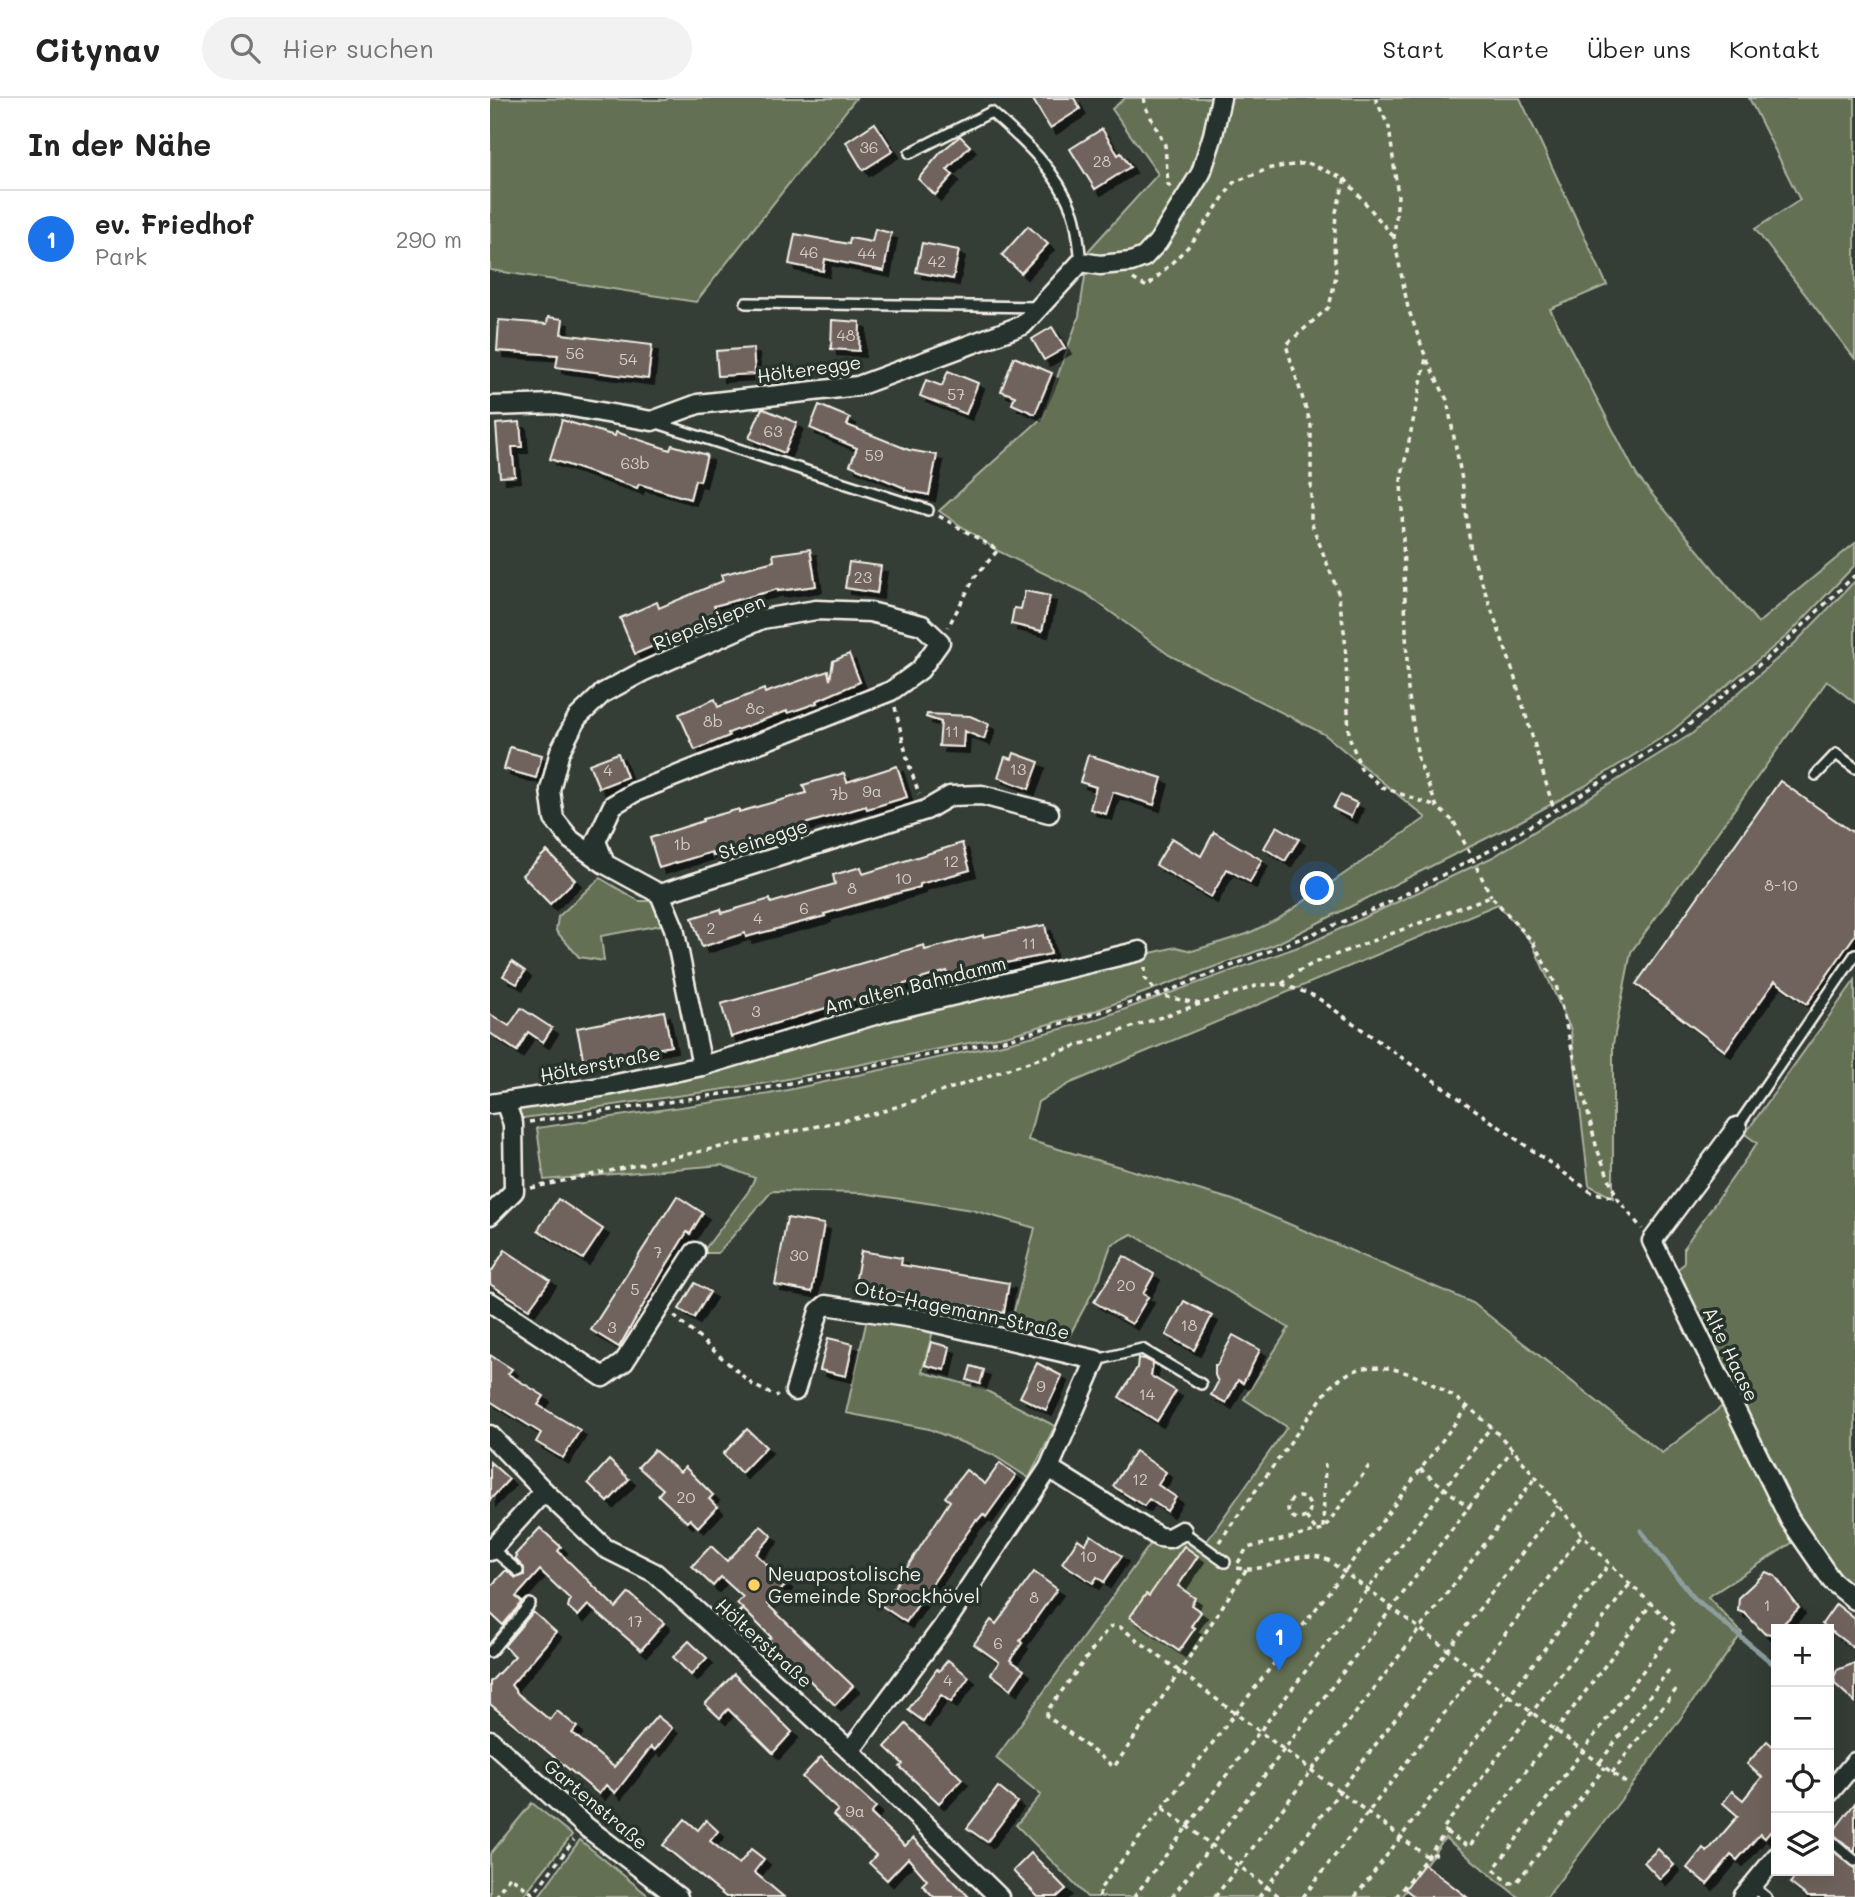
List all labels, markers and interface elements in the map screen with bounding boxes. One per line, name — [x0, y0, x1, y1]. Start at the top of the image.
search box — [202, 17, 692, 80]
text: Citynav — [35, 27, 160, 70]
icon: search — [226, 29, 264, 67]
text: Hier suchen — [282, 31, 434, 65]
text: Start — [1382, 33, 1444, 64]
text: Karte — [1482, 33, 1549, 64]
text: Über uns — [1587, 33, 1691, 64]
text: Kontakt — [1729, 33, 1820, 64]
text: In der Nähe — [28, 124, 211, 164]
house number: 36 — [859, 136, 879, 157]
house number: 28 — [1093, 150, 1112, 171]
text: ev. Friedhof — [95, 207, 253, 241]
text: 1 — [46, 224, 56, 254]
text: 290 m — [396, 224, 462, 254]
text: Park — [95, 241, 147, 271]
house number: 46 — [799, 241, 819, 262]
house number: 44 — [858, 242, 877, 263]
house number: 42 — [928, 250, 946, 271]
house number: 48 — [836, 324, 856, 345]
house number: 56 — [566, 342, 585, 363]
house number: 54 — [619, 348, 638, 369]
street label: Hölteregge — [755, 349, 863, 388]
house number: 57 — [947, 383, 965, 404]
house number: 63 — [763, 420, 783, 441]
house number: 59 — [865, 444, 883, 465]
house number: 63b — [620, 452, 650, 473]
house number: 23 — [854, 566, 872, 587]
street label: Riepelsiepen — [649, 588, 769, 655]
house number: 8c — [745, 697, 765, 718]
house number: 8b — [703, 710, 723, 731]
house number: 11 — [945, 720, 959, 741]
house number: 13 — [1010, 758, 1026, 779]
house number: 4 — [603, 759, 613, 780]
house number: 9a — [862, 780, 882, 801]
house number: 7b — [829, 783, 849, 804]
street label: Steinegge — [715, 812, 811, 865]
house number: 1b — [673, 833, 691, 854]
house number: 12 — [943, 850, 959, 871]
house number: 10 — [894, 867, 912, 888]
your location — [1300, 871, 1334, 905]
house number: 8-10 — [1764, 874, 1798, 895]
house number: 8 — [847, 877, 857, 898]
house number: 6 — [799, 897, 809, 918]
house number: 4 — [753, 907, 763, 928]
house number: 2 — [707, 917, 715, 938]
house number: 11 — [1022, 932, 1036, 953]
street label: Am alten Bahndamm — [821, 950, 1009, 1019]
house number: 3 — [751, 1000, 761, 1021]
street label: Hölterstraße — [538, 1040, 662, 1087]
house number: 7 — [654, 1241, 663, 1262]
house number: 30 — [789, 1244, 809, 1265]
street label: Otto-Hagemann-Straße — [852, 1274, 1072, 1345]
house number: 20 — [1117, 1274, 1136, 1295]
house number: 5 — [630, 1278, 640, 1299]
street label: Alte Haase — [1698, 1302, 1765, 1405]
house number: 18 — [1181, 1314, 1198, 1335]
house number: 3 — [607, 1316, 617, 1337]
house number: 9 — [1036, 1375, 1046, 1396]
house number: 14 — [1139, 1383, 1156, 1404]
house number: 12 — [1132, 1468, 1148, 1489]
house number: 20 — [677, 1486, 696, 1507]
house number: 10 — [1079, 1545, 1097, 1566]
place label: Neuapostolische Gemeinde Sprockhövel — [768, 1561, 980, 1608]
marker: Neuapostolische Gemeinde Sprockhövel — [746, 1577, 762, 1593]
house number: 8 — [1029, 1586, 1039, 1607]
street label: Hölterstraße — [711, 1593, 818, 1693]
house number: 1 — [1763, 1594, 1771, 1615]
house number: 17 — [627, 1610, 643, 1631]
pin: 1 — [1256, 1613, 1302, 1671]
map controls — [1771, 1624, 1834, 1876]
button: + — [1771, 1624, 1834, 1687]
house number: 6 — [993, 1632, 1003, 1653]
house number: 4 — [943, 1669, 953, 1690]
button: − — [1771, 1687, 1834, 1750]
button: locate — [1771, 1750, 1834, 1813]
street label: Gartenstraße — [539, 1753, 654, 1855]
house number: 9a — [845, 1800, 865, 1821]
button: layers — [1771, 1813, 1834, 1876]

